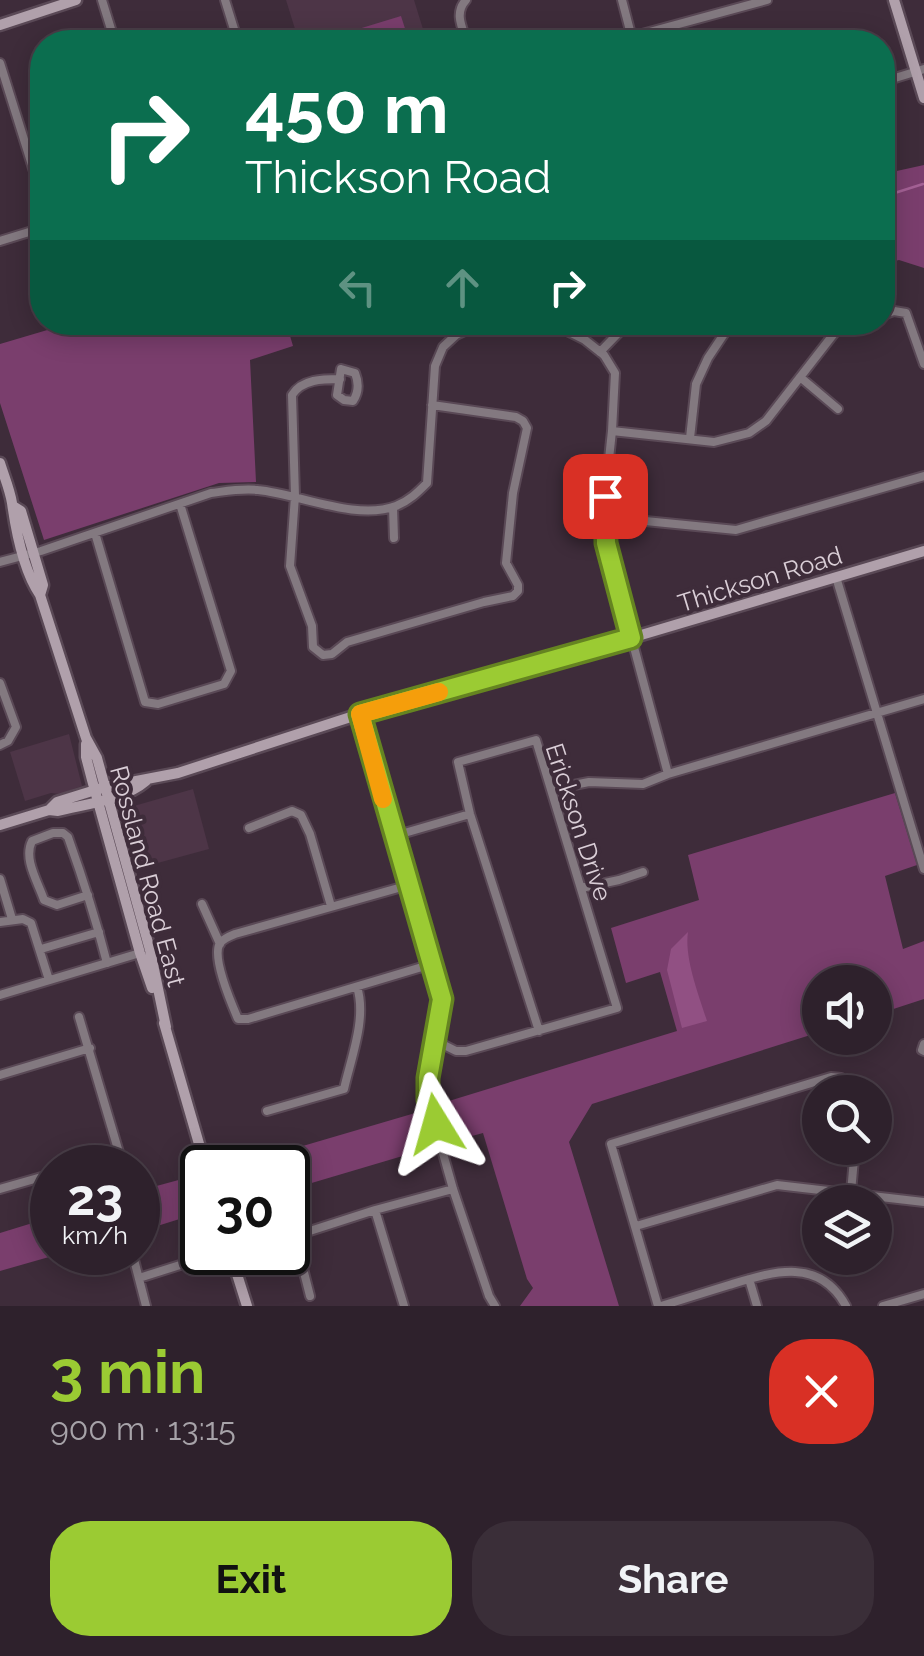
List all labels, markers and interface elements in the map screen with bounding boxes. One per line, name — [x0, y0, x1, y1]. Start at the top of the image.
text: 450 m — [245, 67, 449, 149]
icon: right — [80, 70, 210, 200]
text: Thickson Road — [245, 151, 551, 204]
icon: left — [330, 260, 385, 315]
icon: ahead — [435, 260, 490, 315]
icon: right — [540, 260, 595, 315]
pin — [563, 454, 648, 539]
icon: arrive — [578, 469, 633, 524]
street label: Thickson Road — [674, 540, 846, 618]
street label: Erickson Drive — [539, 739, 619, 905]
street label: Rossland Road East — [104, 762, 192, 990]
map controls — [802, 965, 892, 1275]
button: sound — [802, 965, 892, 1055]
position arrow — [384, 1072, 488, 1176]
button: search — [802, 1075, 892, 1165]
speed limit sign: 30 — [180, 1145, 310, 1275]
text: 23 — [67, 1168, 123, 1227]
button: layers — [802, 1185, 892, 1275]
text: km/h — [62, 1220, 128, 1250]
text: 3 min — [50, 1337, 205, 1407]
button: close — [769, 1339, 874, 1444]
text: 900 m · 13:15 — [50, 1410, 236, 1447]
button: Exit — [50, 1521, 452, 1636]
button: Share — [472, 1521, 874, 1636]

